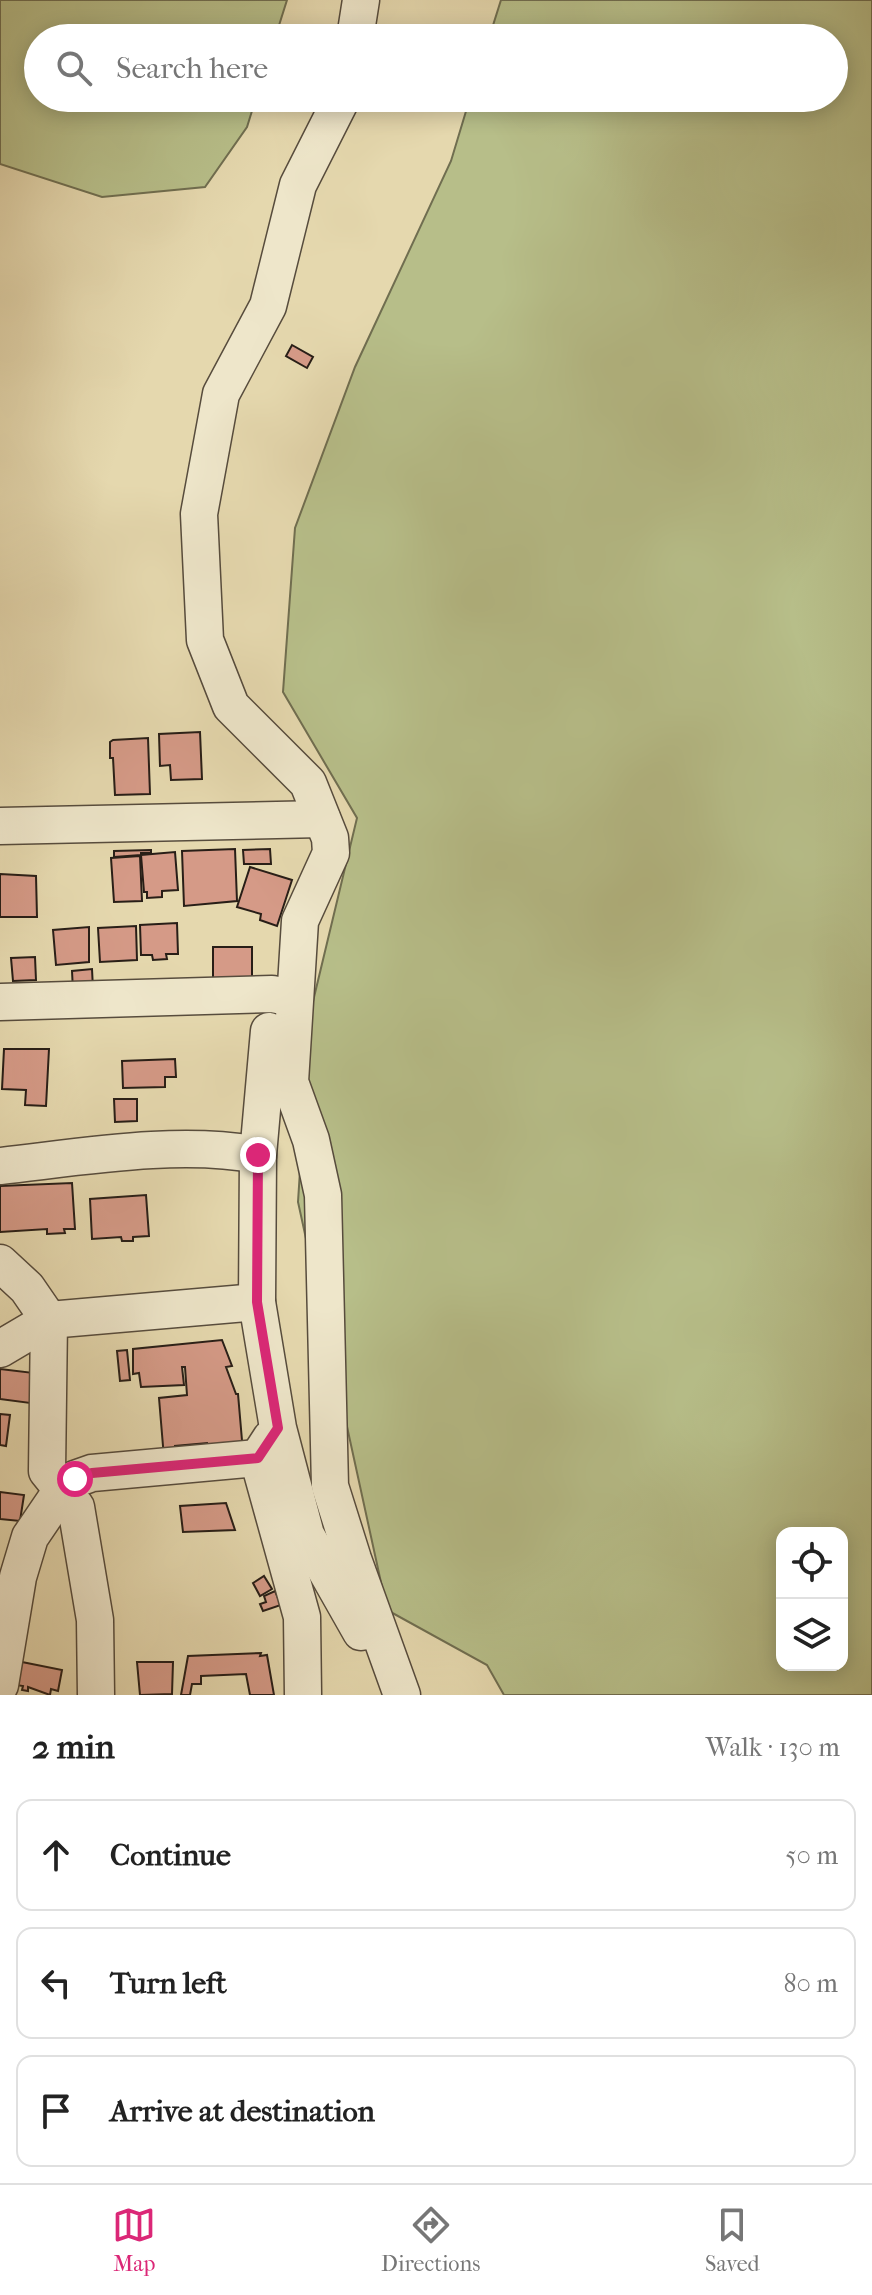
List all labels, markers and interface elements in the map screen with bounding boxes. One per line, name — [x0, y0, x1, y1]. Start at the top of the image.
search box — [24, 24, 848, 112]
icon: search — [52, 46, 96, 90]
text: Search here — [116, 51, 268, 86]
route end — [240, 1137, 276, 1173]
route start — [57, 1461, 93, 1497]
map controls — [776, 1527, 848, 1671]
button: locate — [776, 1527, 848, 1599]
button: layers — [776, 1599, 848, 1671]
text: 2 min — [32, 1727, 115, 1767]
text: Walk · 130 m — [706, 1732, 840, 1763]
icon: ahead — [34, 1833, 78, 1877]
text: Continue — [110, 1838, 231, 1873]
text: 50 m — [785, 1840, 838, 1871]
icon: left — [34, 1961, 78, 2005]
text: Turn left — [110, 1966, 227, 2001]
text: 80 m — [783, 1968, 838, 1999]
icon: arrive — [34, 2089, 78, 2133]
text: Arrive at destination — [110, 2094, 375, 2129]
tab: Map — [112, 2203, 156, 2277]
tab: Directions — [381, 2203, 480, 2277]
tab: Saved — [705, 2203, 760, 2277]

